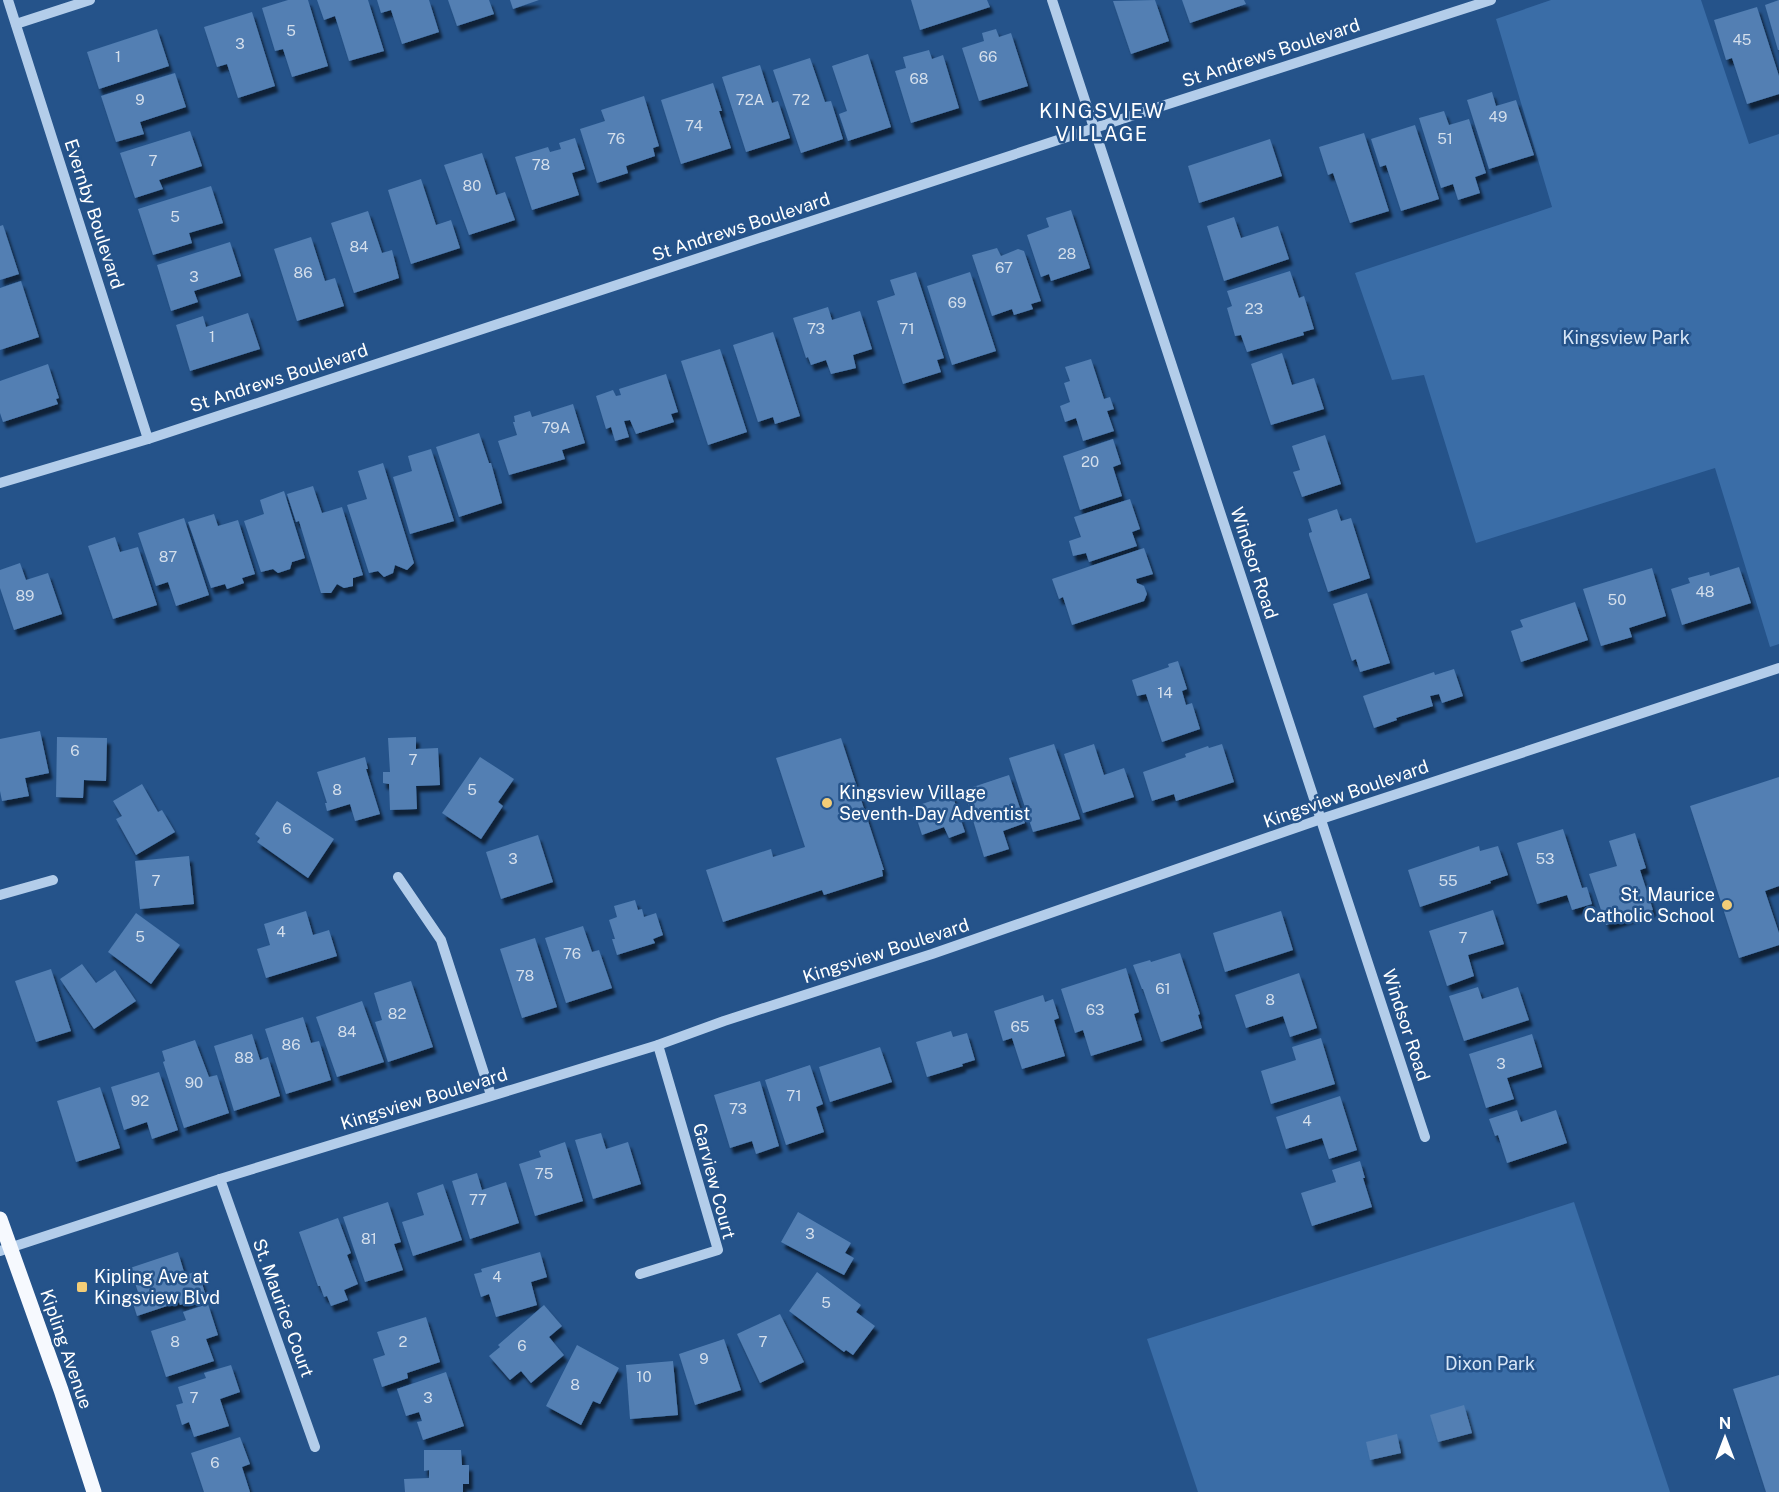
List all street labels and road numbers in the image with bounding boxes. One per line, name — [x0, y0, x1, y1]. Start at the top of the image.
street label: St Andrews Boulevard — [1179, 14, 1362, 91]
street label: Evernby Boulevard — [60, 136, 129, 291]
street label: St Andrews Boulevard — [649, 188, 832, 265]
street label: St Andrews Boulevard — [187, 339, 370, 416]
street label: Windsor Road — [1227, 504, 1282, 621]
street label: Kingsview Boulevard — [1260, 755, 1431, 832]
street label: Kingsview Boulevard — [800, 914, 972, 987]
street label: Windsor Road — [1379, 966, 1434, 1083]
street label: Kingsview Boulevard — [338, 1063, 510, 1134]
street label: Garview Court — [689, 1121, 740, 1241]
street label: St. Maurice Court — [249, 1236, 318, 1380]
street label: Kipling Avenue — [36, 1286, 97, 1411]

